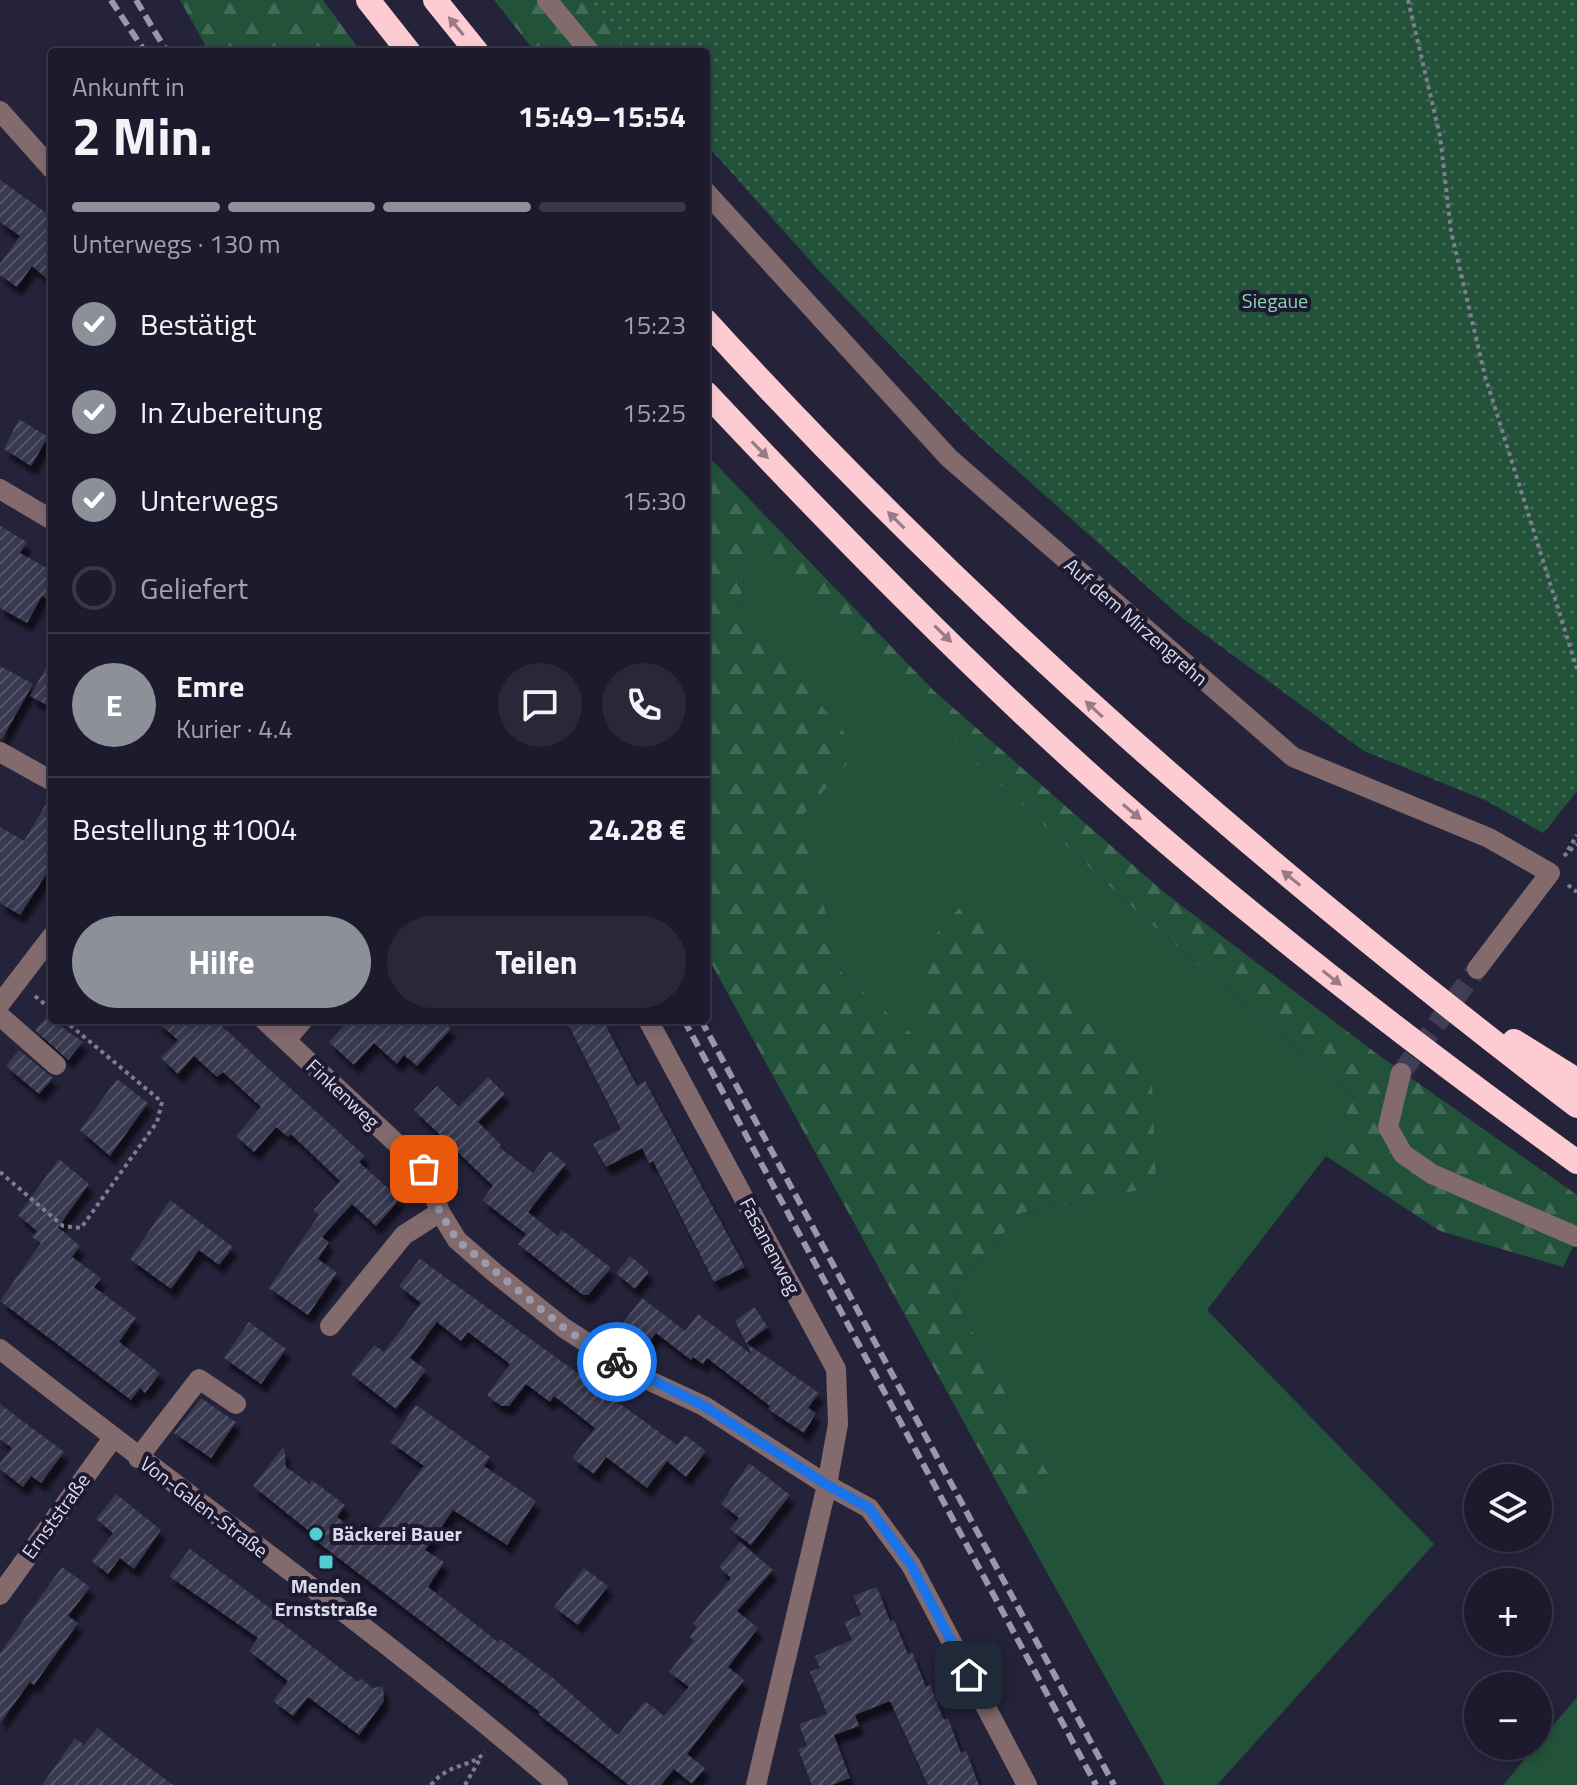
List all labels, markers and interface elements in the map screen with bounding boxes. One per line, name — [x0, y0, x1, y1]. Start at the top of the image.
one-way arrow — [448, 16, 465, 36]
text: Ankunft in — [72, 67, 185, 106]
text: 15:49–15:54 — [518, 93, 686, 139]
text: 2 Min. — [72, 96, 213, 175]
text: Unterwegs · 130 m — [72, 224, 280, 263]
park label: Siegaue — [1242, 285, 1308, 316]
text: Bestätigt — [140, 301, 256, 347]
icon: check — [72, 302, 116, 346]
text: 15:23 — [622, 305, 686, 344]
text: In Zubereitung — [140, 389, 323, 435]
icon: check — [72, 390, 116, 434]
text: 15:25 — [622, 393, 686, 432]
one-way arrow — [750, 440, 768, 459]
text: Unterwegs — [140, 477, 279, 523]
icon: check — [72, 478, 116, 522]
text: 15:30 — [622, 481, 686, 520]
one-way arrow — [887, 512, 906, 530]
street label: Auf dem Mirzengrehn — [1058, 550, 1215, 693]
text: Geliefert — [140, 565, 248, 611]
one-way arrow — [933, 624, 952, 643]
text: Emre — [176, 663, 244, 709]
button: chat — [498, 663, 582, 747]
button: phone — [602, 663, 686, 747]
text: E — [106, 682, 122, 728]
one-way arrow — [1084, 700, 1103, 718]
text: Kurier · 4.4 — [176, 709, 293, 748]
one-way arrow — [1122, 803, 1142, 820]
text: Bestellung #1004 — [72, 806, 297, 852]
text: 24.28 € — [588, 806, 686, 852]
one-way arrow — [1281, 870, 1301, 887]
button: Hilfe — [72, 916, 371, 1008]
button: Teilen — [387, 916, 686, 1008]
one-way arrow — [1322, 970, 1342, 986]
street label: Finkenweg — [299, 1051, 387, 1136]
pin — [390, 1135, 458, 1203]
icon: bag — [402, 1147, 446, 1191]
street label: Fasanenweg — [732, 1192, 809, 1300]
courier — [577, 1322, 657, 1402]
icon: bike — [595, 1340, 639, 1384]
street label: Von-Galen-Straße — [134, 1448, 275, 1565]
map controls — [1464, 1464, 1552, 1760]
button: layers — [1464, 1464, 1552, 1552]
street label: Ernststraße — [14, 1466, 97, 1565]
place label: Bäckerei Bauer — [332, 1518, 462, 1549]
marker: Bäckerei Bauer — [307, 1525, 325, 1543]
marker: Menden Ernststraße — [317, 1553, 335, 1571]
button: + — [1464, 1568, 1552, 1656]
place label: Menden Ernststraße — [274, 1570, 378, 1624]
pin — [935, 1641, 1003, 1709]
icon: home — [947, 1653, 991, 1697]
button: − — [1464, 1672, 1552, 1760]

